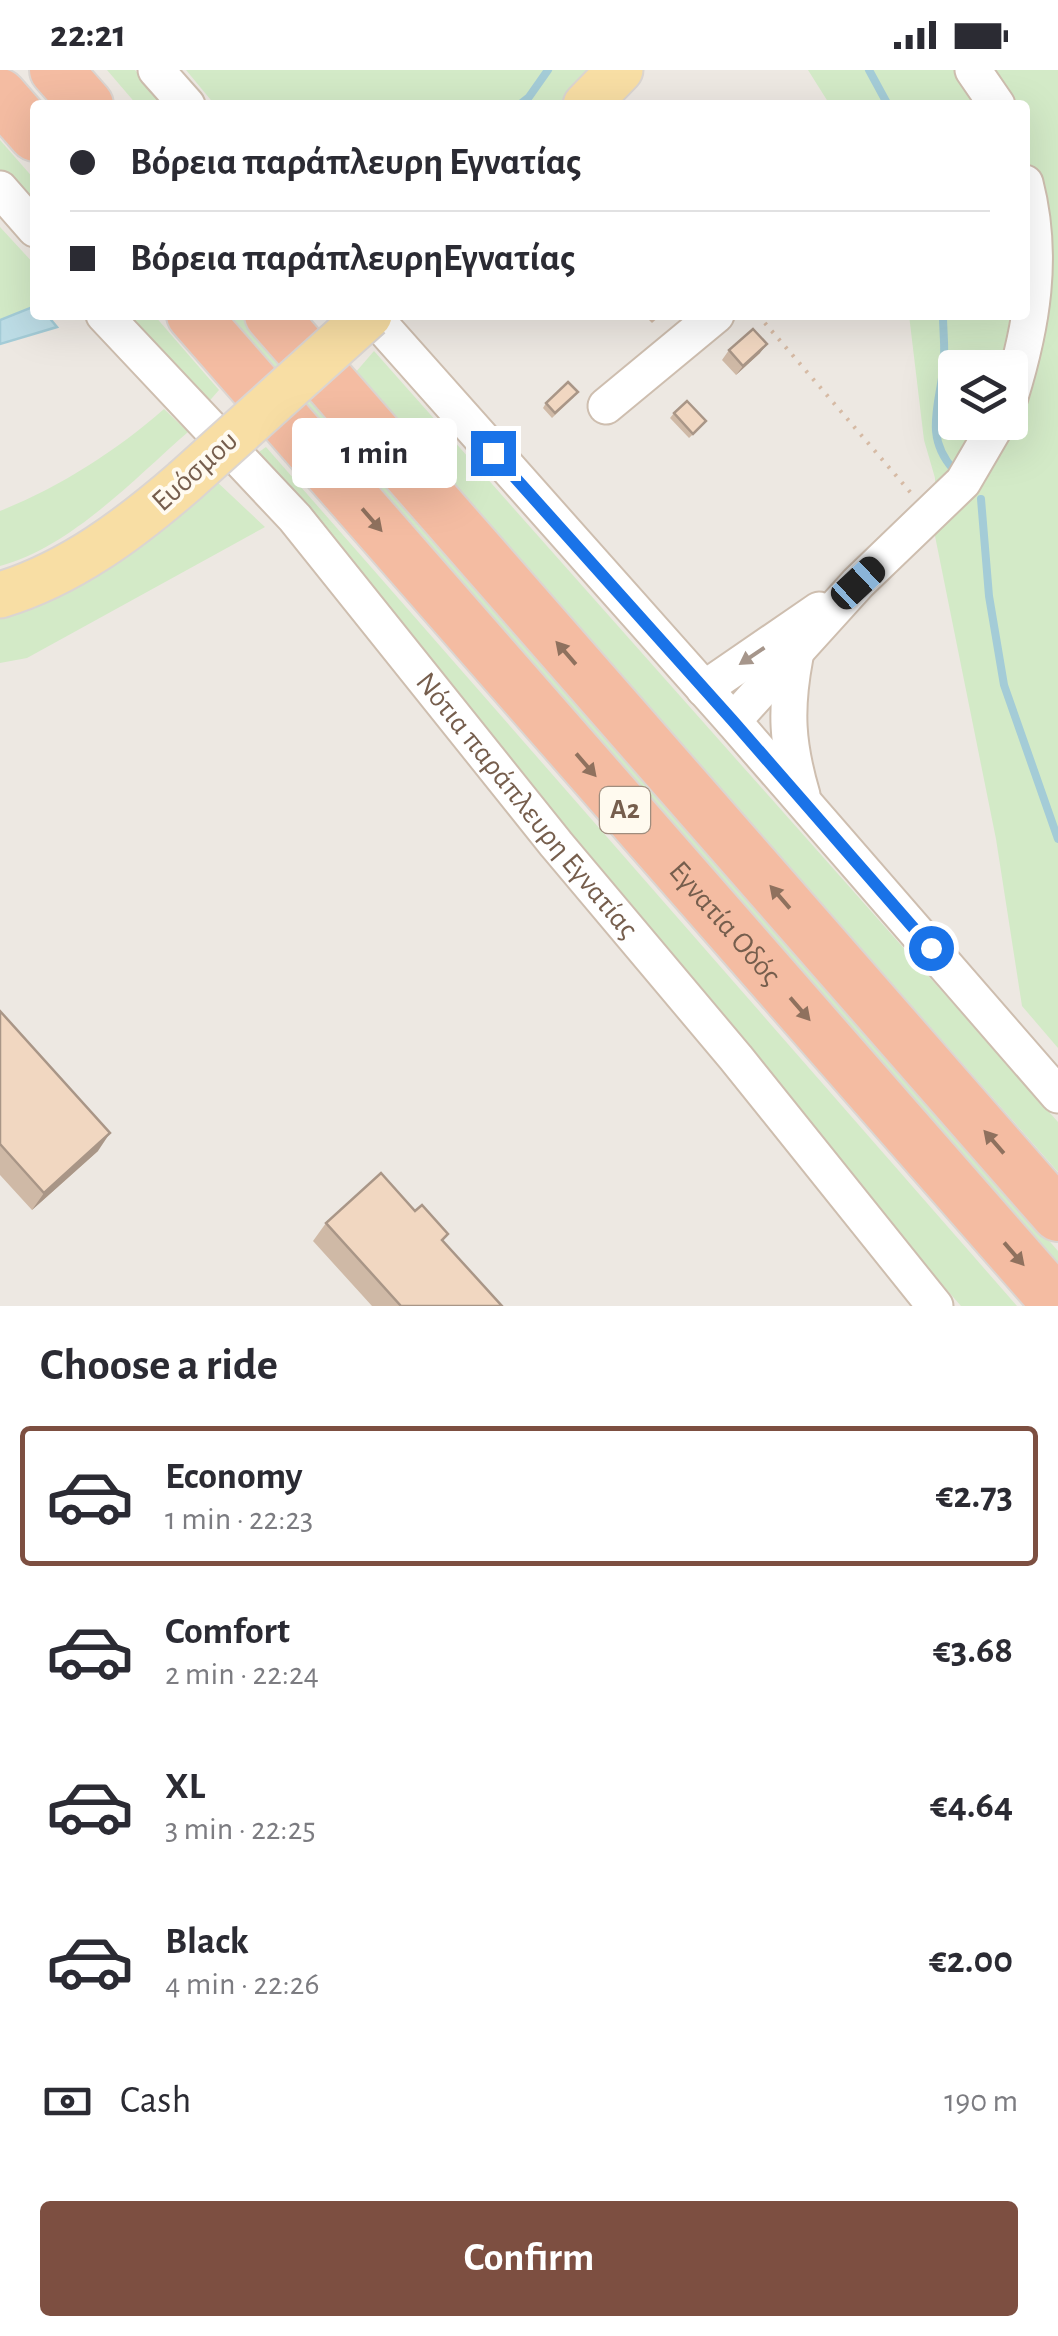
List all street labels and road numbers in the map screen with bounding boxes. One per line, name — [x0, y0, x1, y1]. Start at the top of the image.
street label: Ευόσμου — [146, 425, 244, 517]
street label: Νότια παράπλευρη Εγνατίας — [410, 667, 644, 944]
road number: Α2 — [600, 787, 650, 833]
street label: Εγνατία Οδός — [663, 856, 787, 991]

